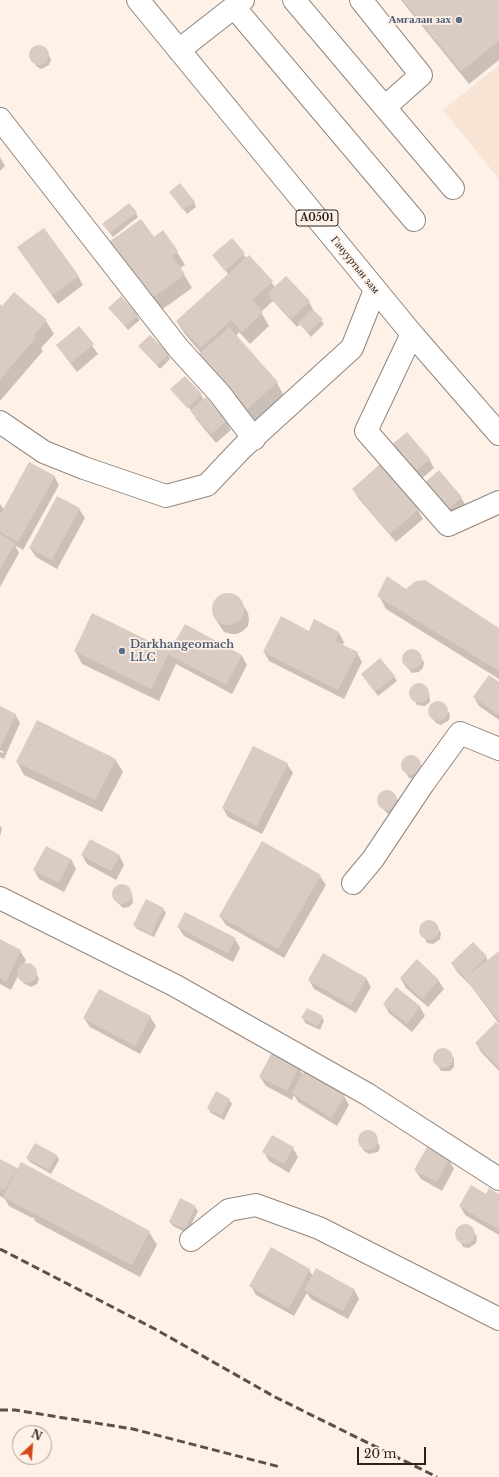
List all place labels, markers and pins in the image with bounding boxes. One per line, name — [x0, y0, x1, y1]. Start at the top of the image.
place label: Амгалан зах — [389, 13, 451, 27]
marker: Амгалан зах — [454, 15, 464, 25]
place label: Darkhangeomach LLC — [130, 638, 234, 664]
marker: Darkhangeomach LLC — [117, 646, 127, 656]

